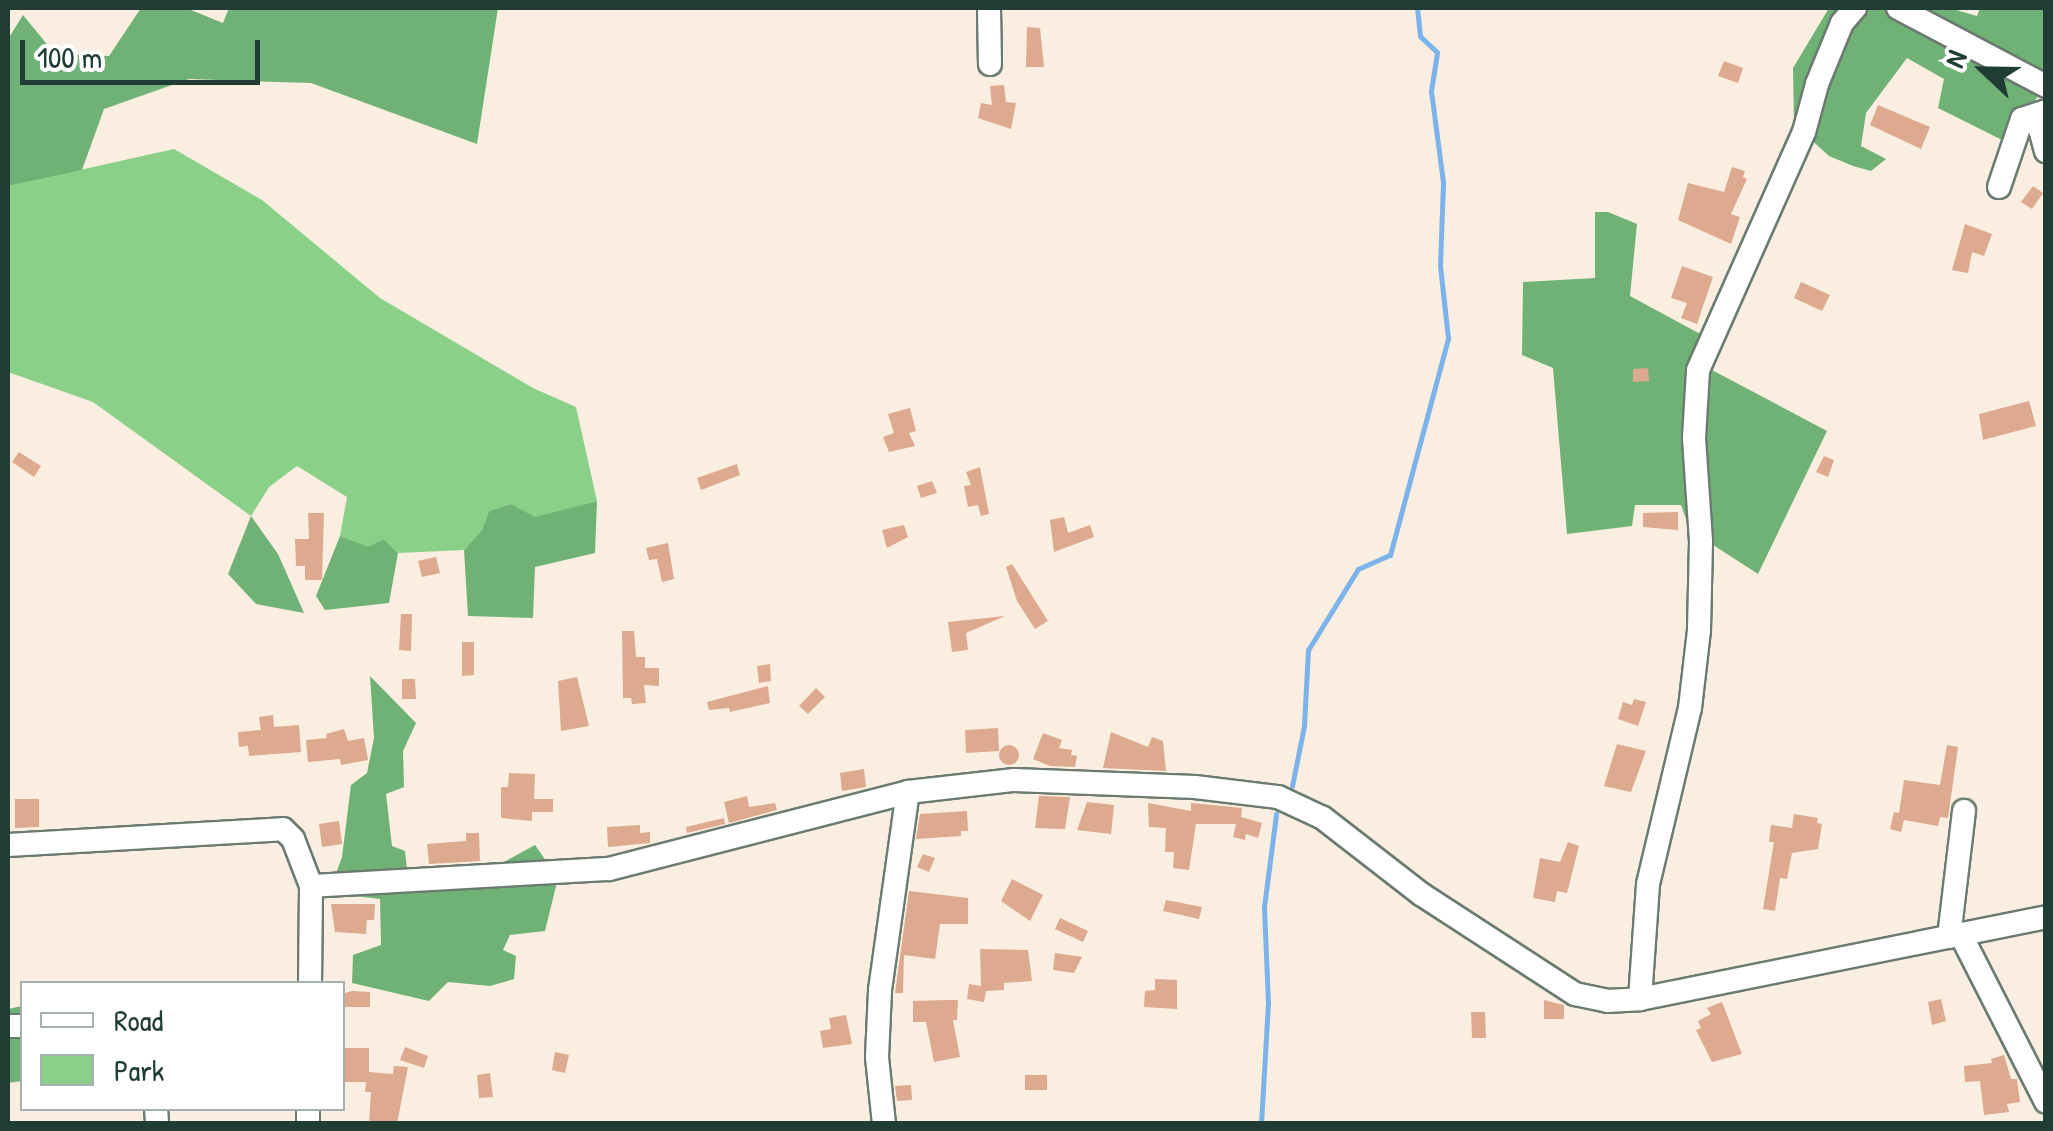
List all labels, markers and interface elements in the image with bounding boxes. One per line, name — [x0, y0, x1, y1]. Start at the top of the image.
scale bar — [25, 20, 265, 82]
north arrow — [1933, 20, 2033, 120]
text: 100 m — [37, 37, 102, 77]
text: N — [1935, 45, 1976, 73]
legend — [20, 981, 345, 1111]
text: Road — [114, 1000, 163, 1040]
text: Park — [114, 1050, 164, 1090]

